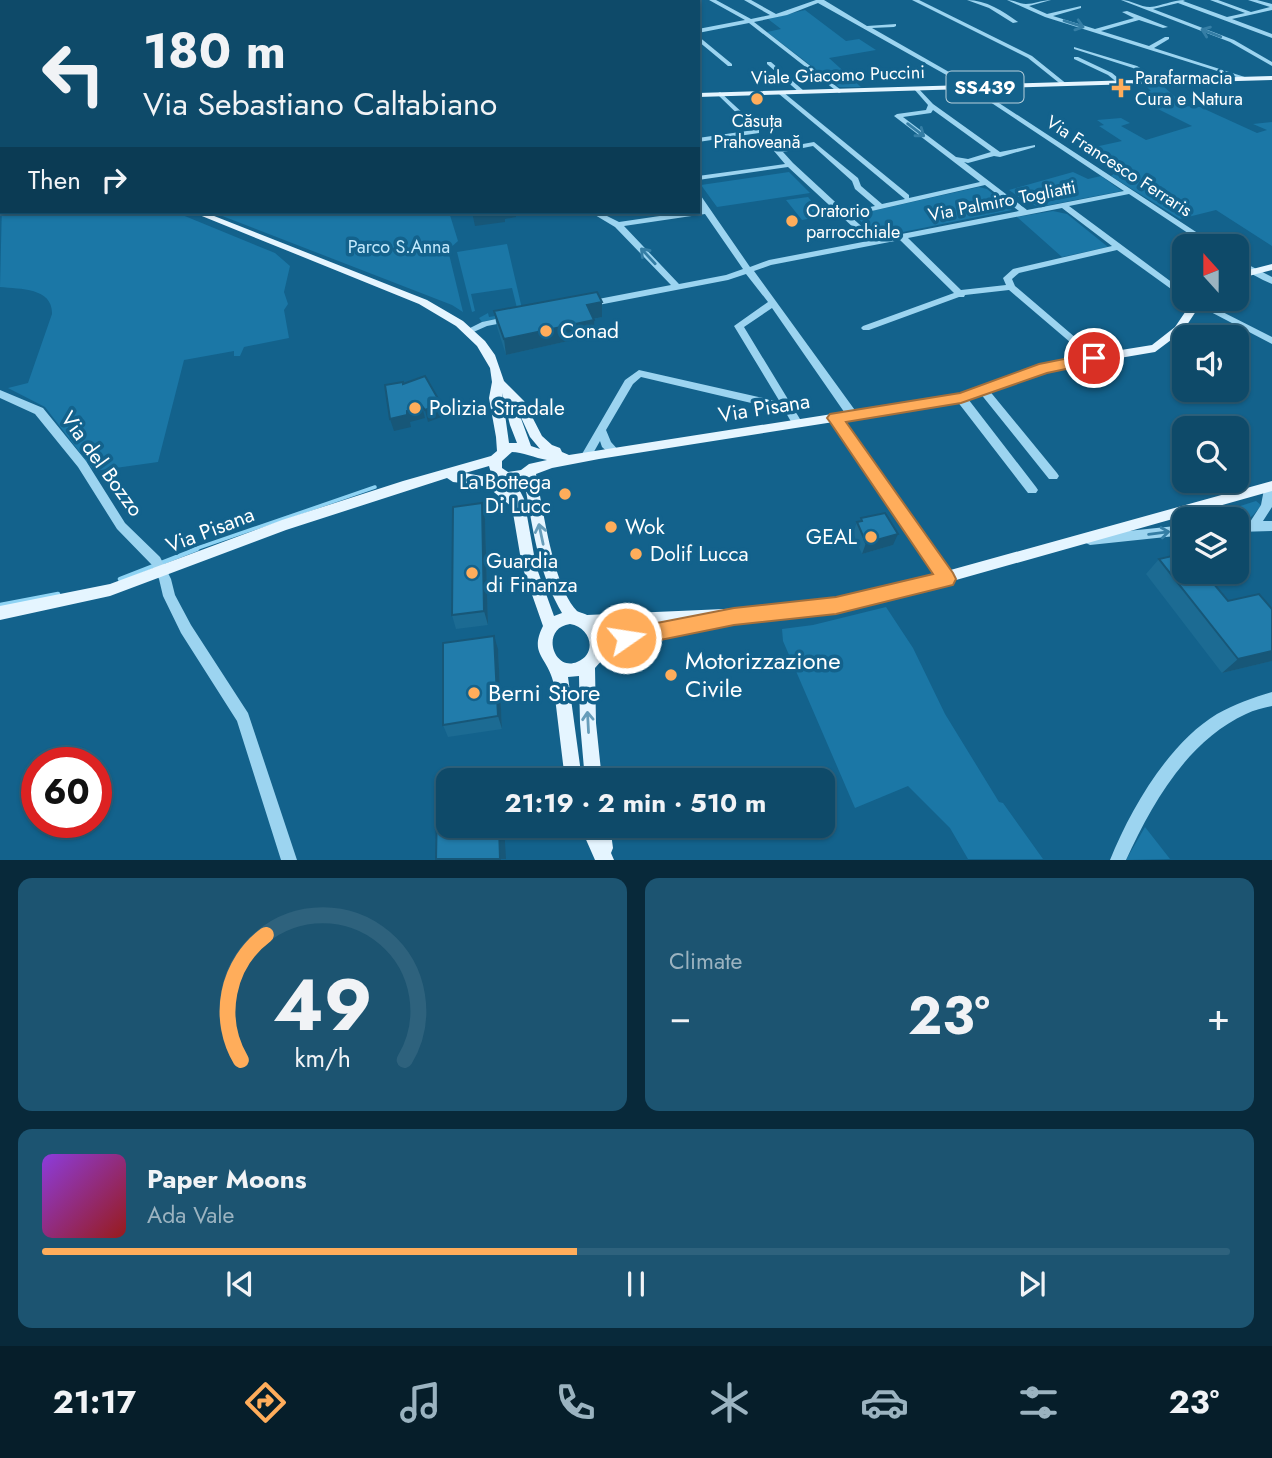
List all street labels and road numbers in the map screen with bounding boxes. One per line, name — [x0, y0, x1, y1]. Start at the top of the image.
street label: Viale Giacomo Puccini — [751, 59, 925, 91]
road number: SS439 — [946, 72, 1024, 102]
street label: Via Francesco Ferraris — [1041, 109, 1197, 223]
street label: Via Palmiro Togliatti — [926, 174, 1078, 228]
street label: Via Pisana — [716, 386, 812, 430]
street label: Via del Bozzo — [54, 405, 150, 523]
street label: Via Pisana — [161, 499, 259, 561]

